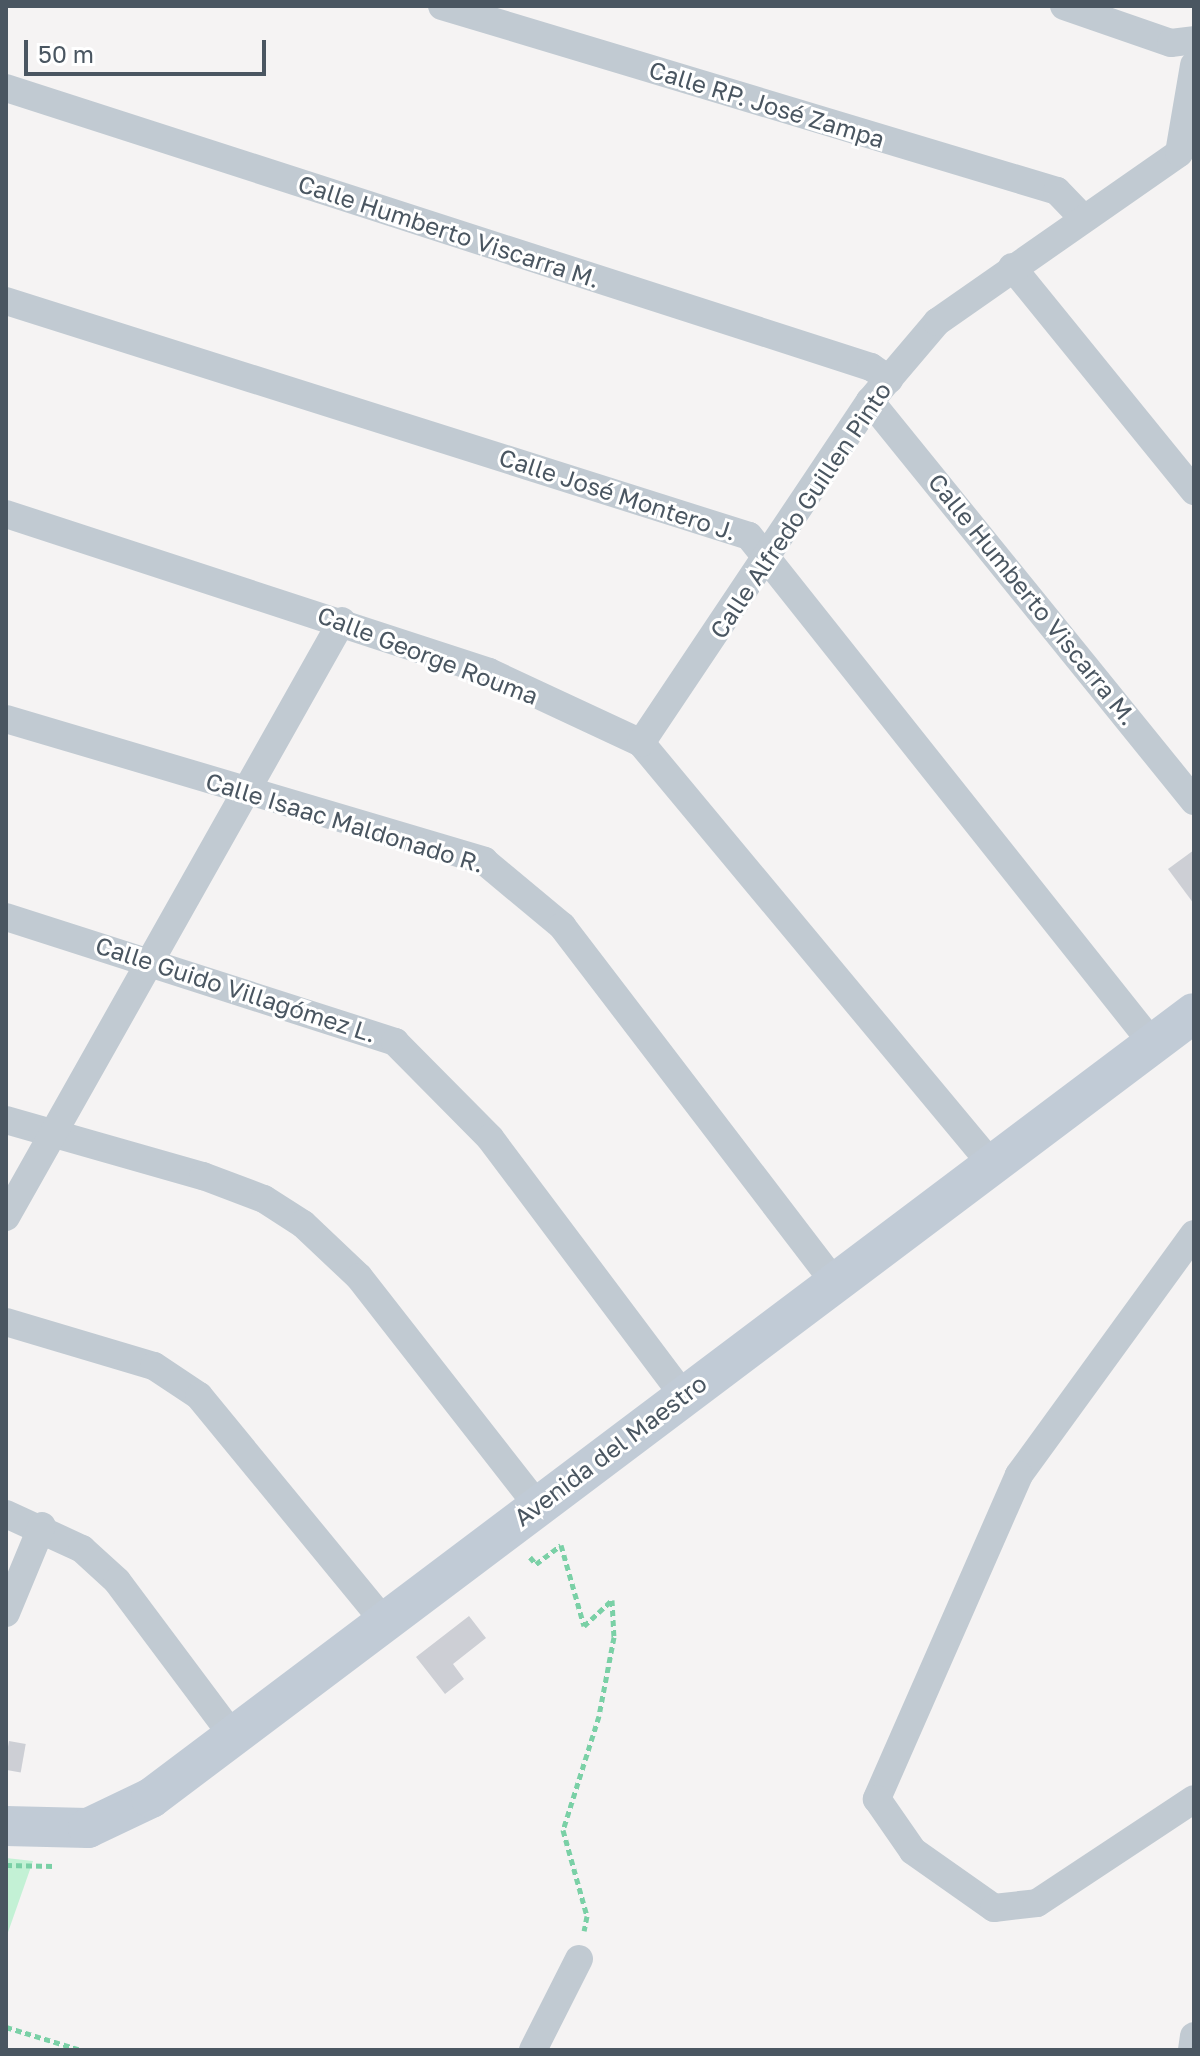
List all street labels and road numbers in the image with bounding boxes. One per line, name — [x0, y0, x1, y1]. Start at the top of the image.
street label: Calle RP. José Zampa — [646, 54, 888, 154]
street label: Calle Humberto Viscarra M. — [295, 169, 603, 293]
street label: Calle Alfredo Guillen Pinto — [703, 376, 897, 644]
street label: Calle José Montero J. — [496, 442, 740, 546]
street label: Calle Humberto Viscarra M. — [923, 467, 1143, 731]
street label: Calle George Rouma — [314, 600, 542, 710]
street label: Calle Isaac Maldonado R. — [203, 766, 487, 878]
street label: Calle Guido Villagómez L. — [92, 930, 380, 1048]
street label: Avenida del Maestro — [508, 1368, 712, 1532]

